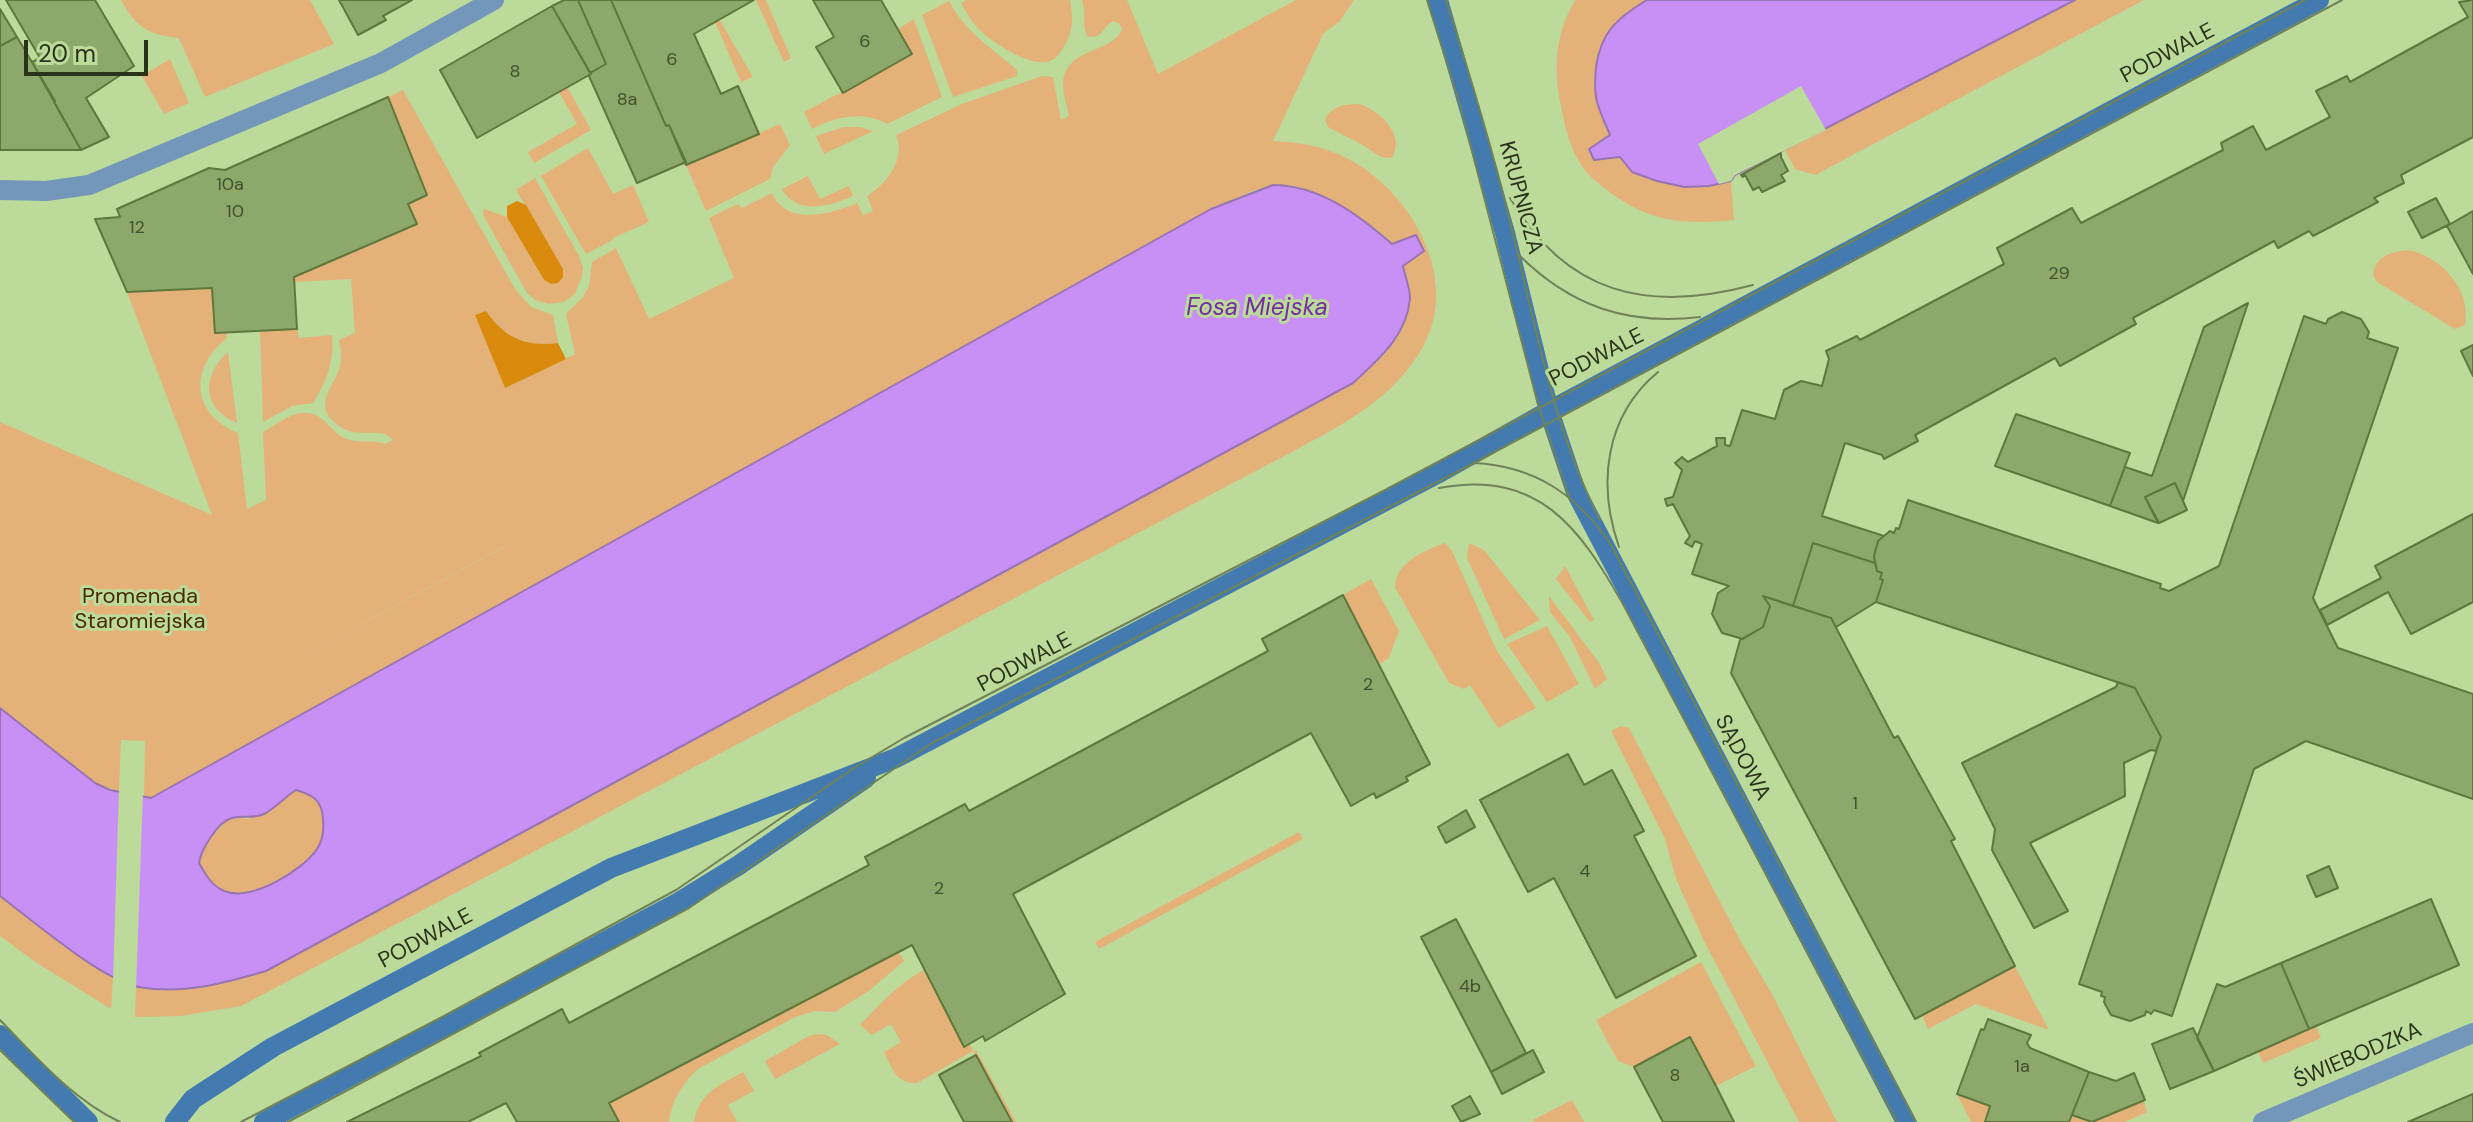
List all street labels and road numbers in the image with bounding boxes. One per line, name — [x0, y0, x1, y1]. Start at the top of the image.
street label: PODWALE — [2116, 18, 2220, 90]
street label: KRUPNICZA — [1492, 139, 1548, 257]
street label: PODWALE — [1545, 323, 1649, 393]
street label: PODWALE — [973, 627, 1077, 699]
street label: SĄDOWA — [1708, 711, 1776, 805]
street label: PODWALE — [374, 903, 478, 975]
street label: ŚWIEBODZKA — [2290, 1017, 2426, 1095]

